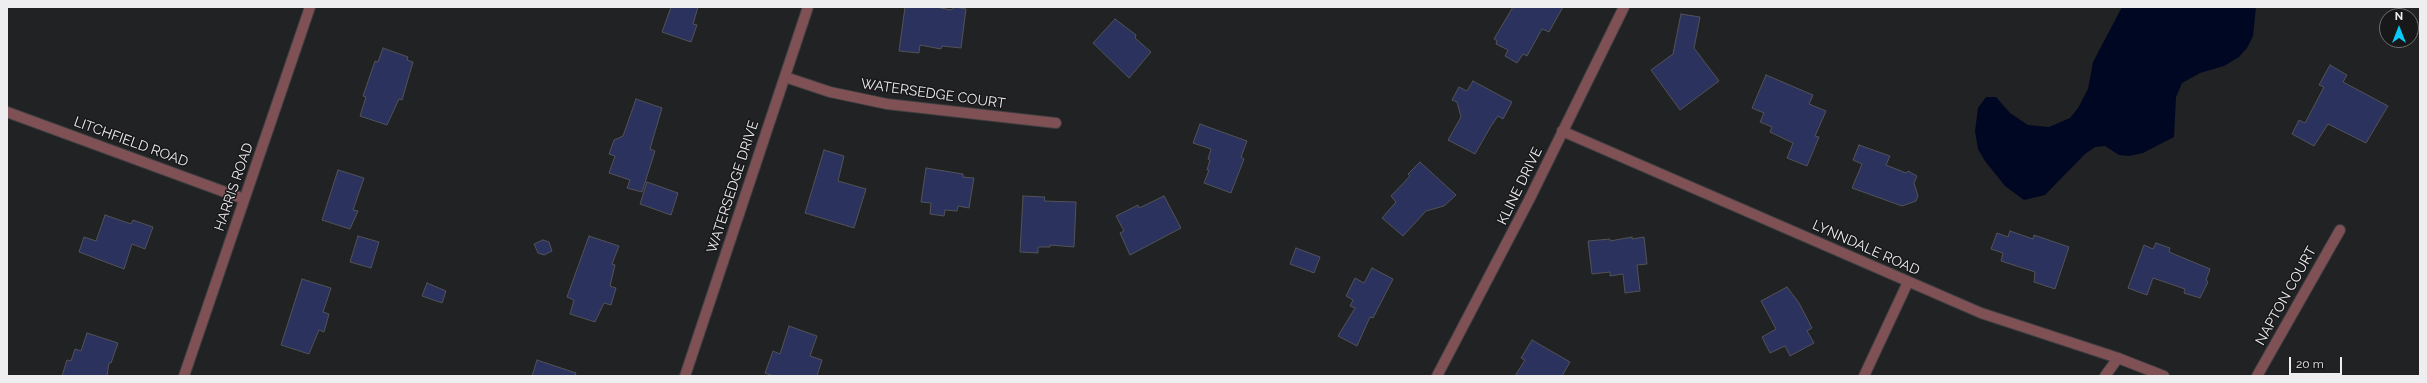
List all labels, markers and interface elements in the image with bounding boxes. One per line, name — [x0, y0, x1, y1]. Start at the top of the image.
north arrow — [2379, 8, 2419, 48]
text: N — [2395, 10, 2403, 23]
street label: WATERSEDGE COURT — [860, 76, 1006, 112]
street label: LITCHFIELD ROAD — [71, 113, 191, 171]
street label: WATERSEDGE DRIVE — [704, 119, 762, 255]
street label: HARRIS ROAD — [211, 141, 257, 233]
street label: KLINE DRIVE — [1494, 144, 1546, 228]
street label: LYNNDALE ROAD — [1810, 217, 1922, 279]
street label: NAPTON COURT — [2252, 244, 2320, 348]
scale bar — [2291, 349, 2344, 375]
text: 20 m — [2296, 357, 2324, 371]

